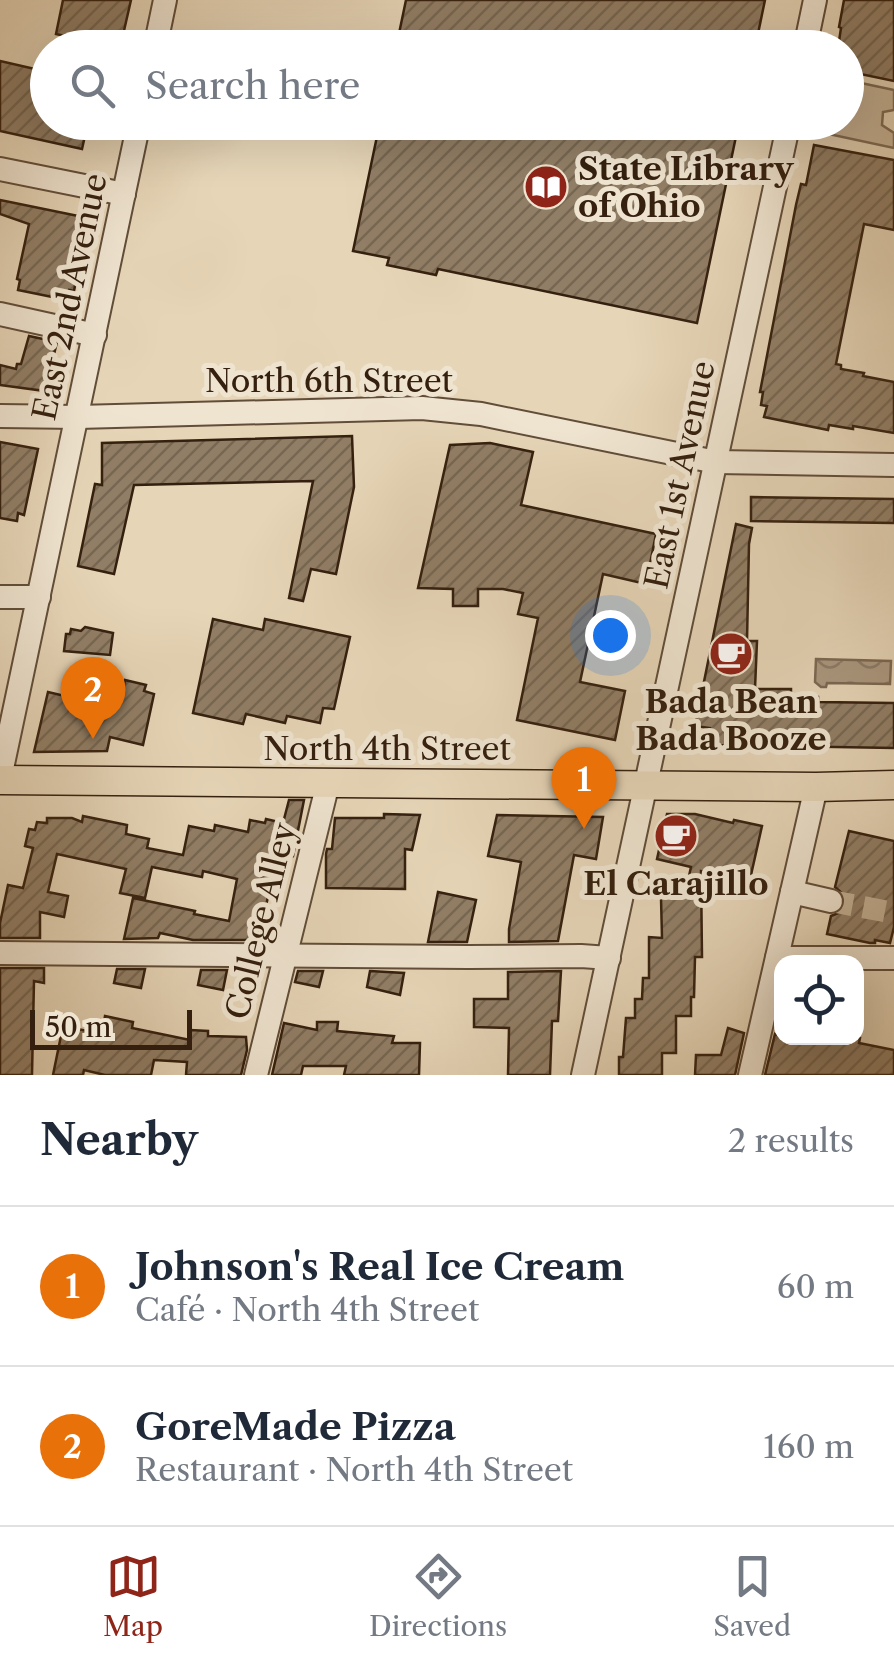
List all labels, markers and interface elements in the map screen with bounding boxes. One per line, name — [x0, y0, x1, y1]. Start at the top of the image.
search box — [30, 30, 864, 140]
icon: search — [65, 58, 120, 113]
text: Search here — [145, 62, 360, 109]
place label: State Library of Ohio — [578, 149, 795, 225]
library icon: State Library of Ohio — [523, 164, 569, 210]
street label: East 2nd Avenue — [24, 170, 115, 424]
street label: East 1st Avenue — [636, 357, 723, 592]
street label: North 6th Street — [205, 361, 454, 400]
your location — [585, 610, 636, 661]
cafe icon: Bada Bean Bada Booze — [708, 631, 754, 677]
pin: 2 — [61, 656, 126, 739]
place label: Bada Bean Bada Booze — [635, 682, 827, 758]
street label: North 4th Street — [263, 729, 512, 768]
pin: 1 — [552, 746, 616, 829]
cafe icon: El Carajillo — [653, 813, 699, 859]
street label: College Alley — [217, 818, 304, 1023]
place label: El Carajillo — [583, 864, 769, 903]
map controls — [774, 955, 864, 1045]
button: locate — [774, 955, 864, 1045]
scale bar — [30, 1005, 192, 1050]
text: 50 m — [45, 1010, 112, 1044]
text: Nearby — [40, 1114, 198, 1166]
text: 2 results — [728, 1121, 854, 1160]
text: Johnson's Real Ice Cream — [135, 1243, 624, 1290]
text: 1 — [65, 1267, 80, 1306]
text: 60 m — [777, 1267, 854, 1306]
text: Café · North 4th Street — [135, 1290, 479, 1329]
text: GoreMade Pizza — [135, 1403, 456, 1450]
text: 2 — [63, 1427, 82, 1466]
text: 160 m — [763, 1427, 854, 1466]
text: Restaurant · North 4th Street — [135, 1450, 573, 1489]
tab: Map — [103, 1549, 163, 1643]
tab: Directions — [369, 1549, 507, 1643]
tab: Saved — [713, 1549, 791, 1643]

